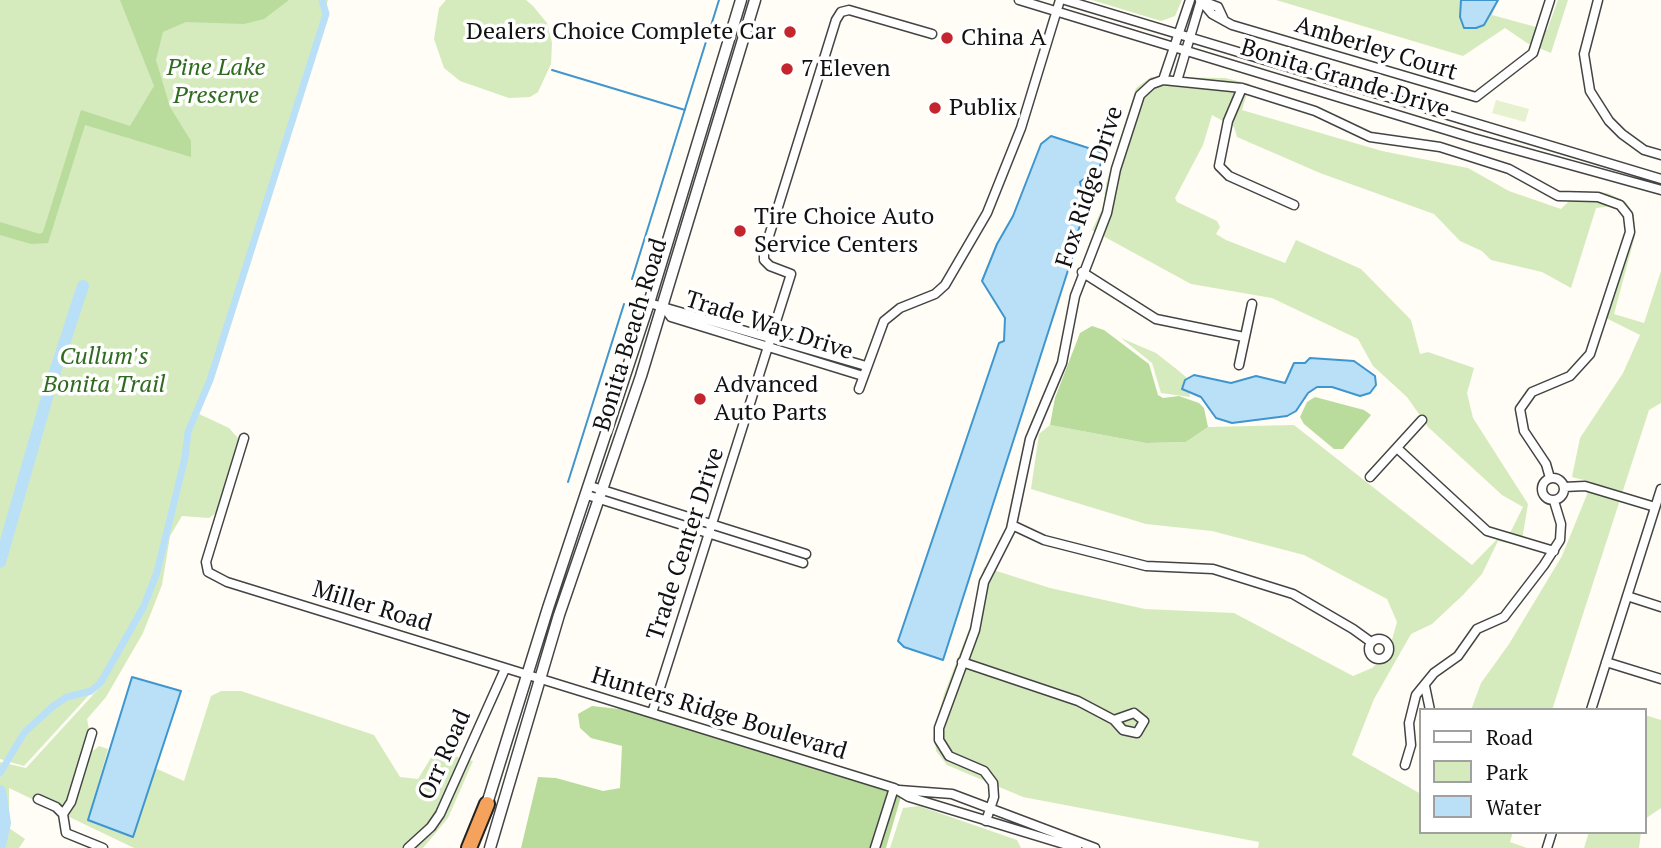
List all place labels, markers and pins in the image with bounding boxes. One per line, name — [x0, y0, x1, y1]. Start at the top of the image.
place label: Dealers Choice Complete Car — [466, 18, 776, 46]
marker: Dealers Choice Complete Car — [782, 24, 798, 40]
place label: China A — [961, 24, 1046, 52]
marker: China A — [939, 30, 955, 46]
place label: 7 Eleven — [801, 55, 891, 83]
marker: 7 Eleven — [779, 61, 795, 77]
place label: Publix — [949, 94, 1017, 122]
marker: Publix — [927, 100, 943, 116]
place label: Tire Choice Auto Service Centers — [754, 203, 934, 259]
marker: Tire Choice Auto Service Centers — [732, 223, 748, 239]
place label: Advanced Auto Parts — [714, 371, 827, 427]
marker: Advanced Auto Parts — [692, 391, 708, 407]

